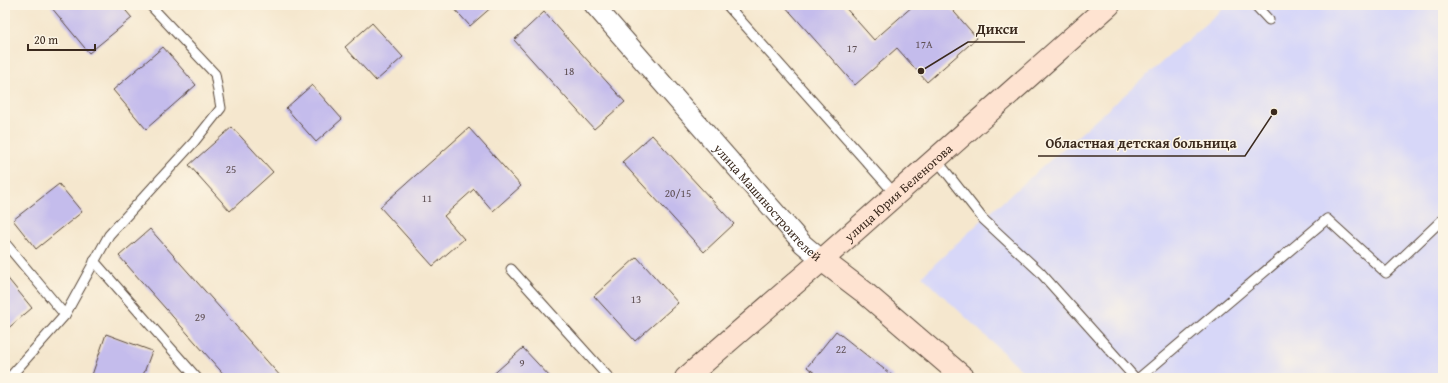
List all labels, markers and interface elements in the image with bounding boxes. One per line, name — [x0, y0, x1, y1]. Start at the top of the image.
callout: Дикси — [968, 16, 1025, 42]
text: Дикси — [975, 19, 1018, 39]
scale bar — [28, 26, 95, 52]
text: 20 m — [34, 31, 58, 48]
house number: 17А — [915, 36, 933, 52]
house number: 17 — [847, 40, 857, 56]
house number: 18 — [564, 63, 574, 79]
callout: Областная детская больница — [1038, 130, 1245, 156]
text: Областная детская больница — [1045, 133, 1237, 153]
street label: улица Машиностроителей — [709, 138, 826, 266]
street label: улица Юрия Беленогова — [839, 139, 957, 246]
house number: 25 — [226, 161, 236, 177]
house number: 20/15 — [665, 185, 691, 201]
house number: 11 — [422, 190, 432, 206]
house number: 13 — [631, 291, 641, 307]
house number: 29 — [195, 309, 205, 325]
house number: 22 — [836, 341, 846, 357]
house number: 9 — [519, 355, 525, 371]

